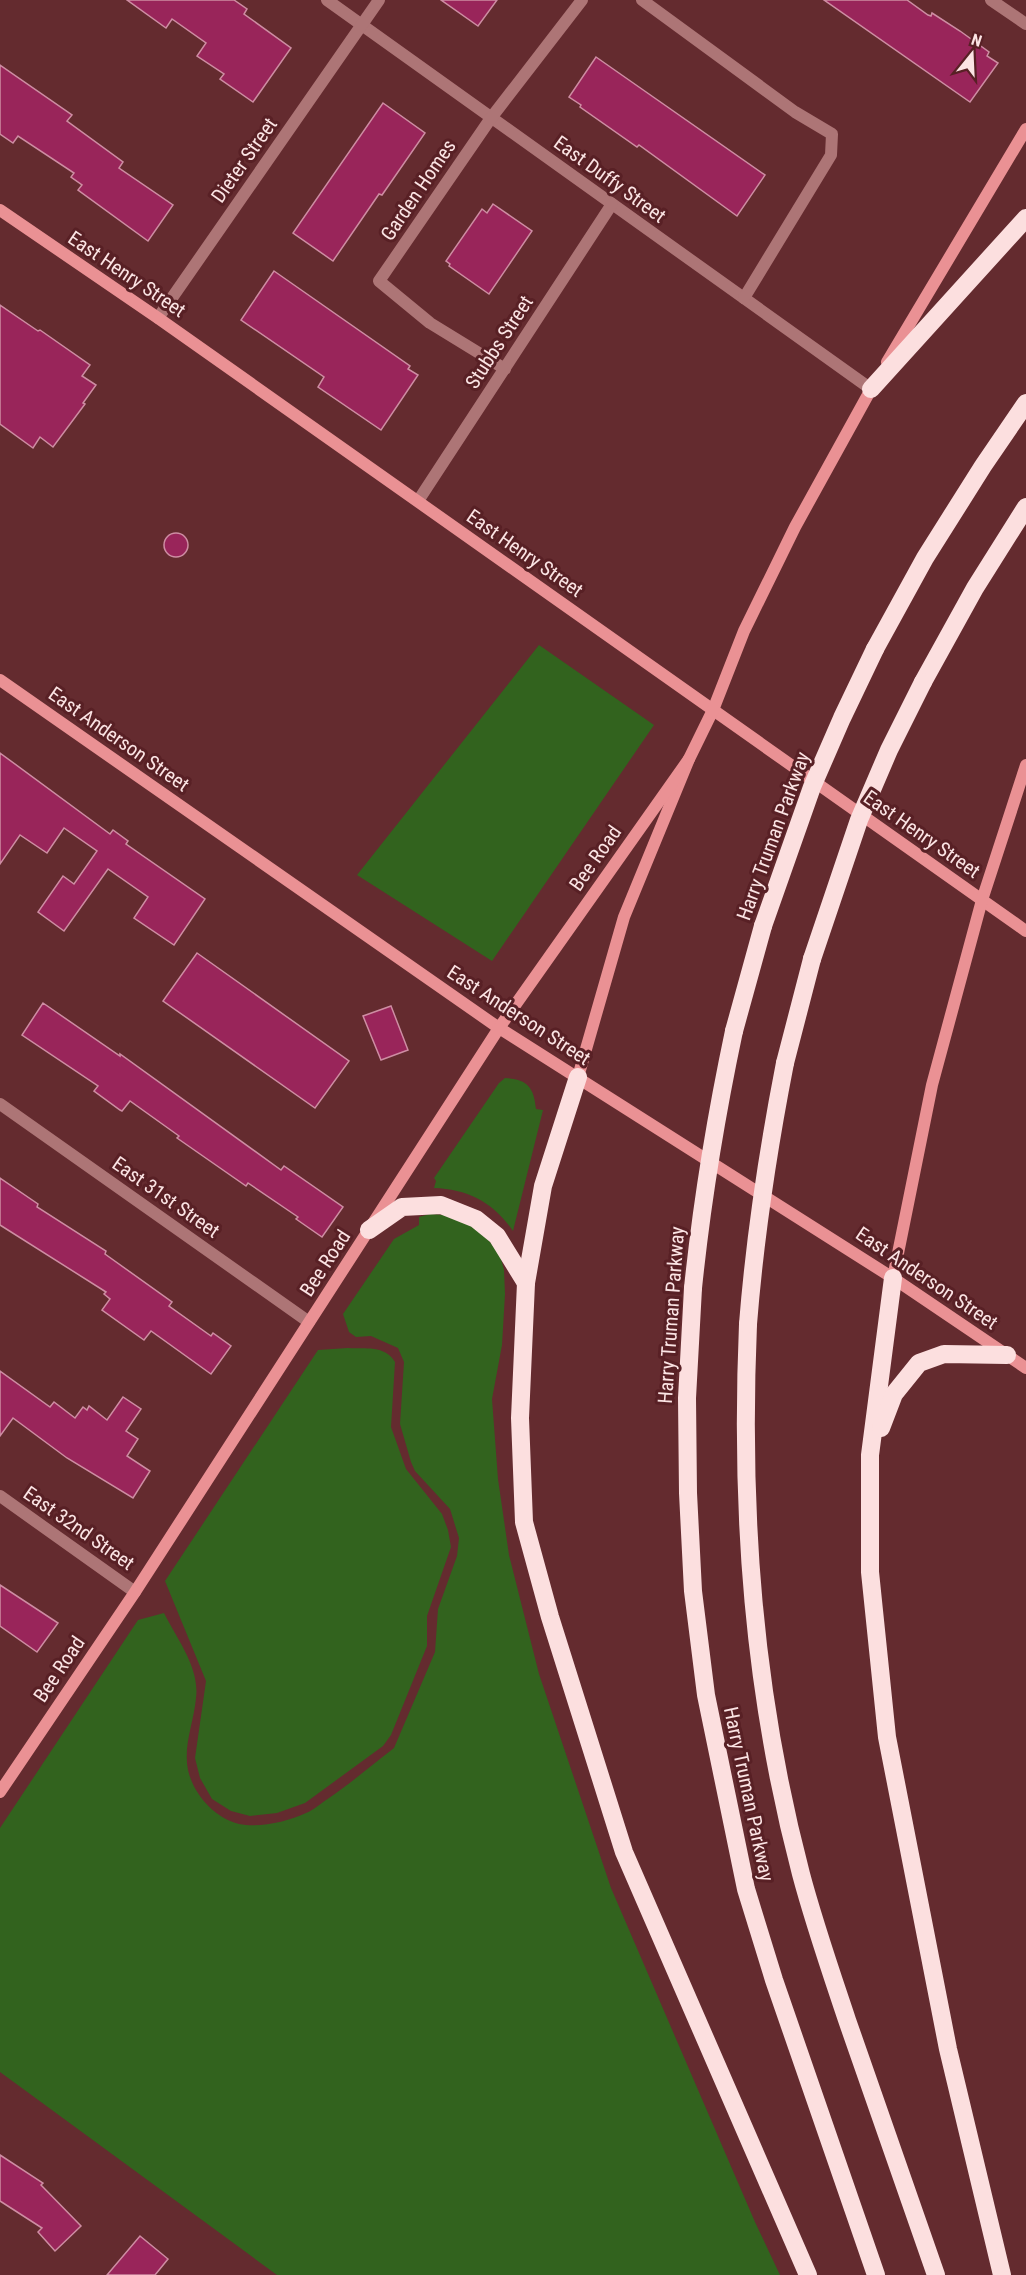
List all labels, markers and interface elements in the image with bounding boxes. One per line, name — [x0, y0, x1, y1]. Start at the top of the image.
north arrow — [942, 24, 1002, 84]
text: N — [969, 30, 984, 51]
street label: Dieter Street — [206, 113, 282, 207]
street label: East Duffy Street — [549, 130, 671, 228]
street label: Garden Homes — [375, 135, 461, 245]
street label: East Henry Street — [64, 226, 190, 322]
street label: Stubbs Street — [460, 291, 538, 393]
street label: East Henry Street — [462, 504, 588, 602]
street label: East Anderson Street — [44, 682, 194, 796]
street label: Harry Truman Parkway — [731, 748, 815, 924]
street label: East Henry Street — [859, 785, 985, 883]
street label: Bee Road — [564, 821, 626, 895]
street label: East Anderson Street — [443, 960, 595, 1070]
street label: East 31st Street — [108, 1151, 224, 1243]
street label: East Anderson Street — [851, 1222, 1003, 1334]
street label: Bee Road — [295, 1225, 355, 1301]
street label: Harry Truman Parkway — [653, 1226, 689, 1404]
street label: East 32nd Street — [19, 1481, 139, 1575]
street label: Bee Road — [28, 1631, 90, 1707]
street label: Harry Truman Parkway — [719, 1705, 779, 1883]

